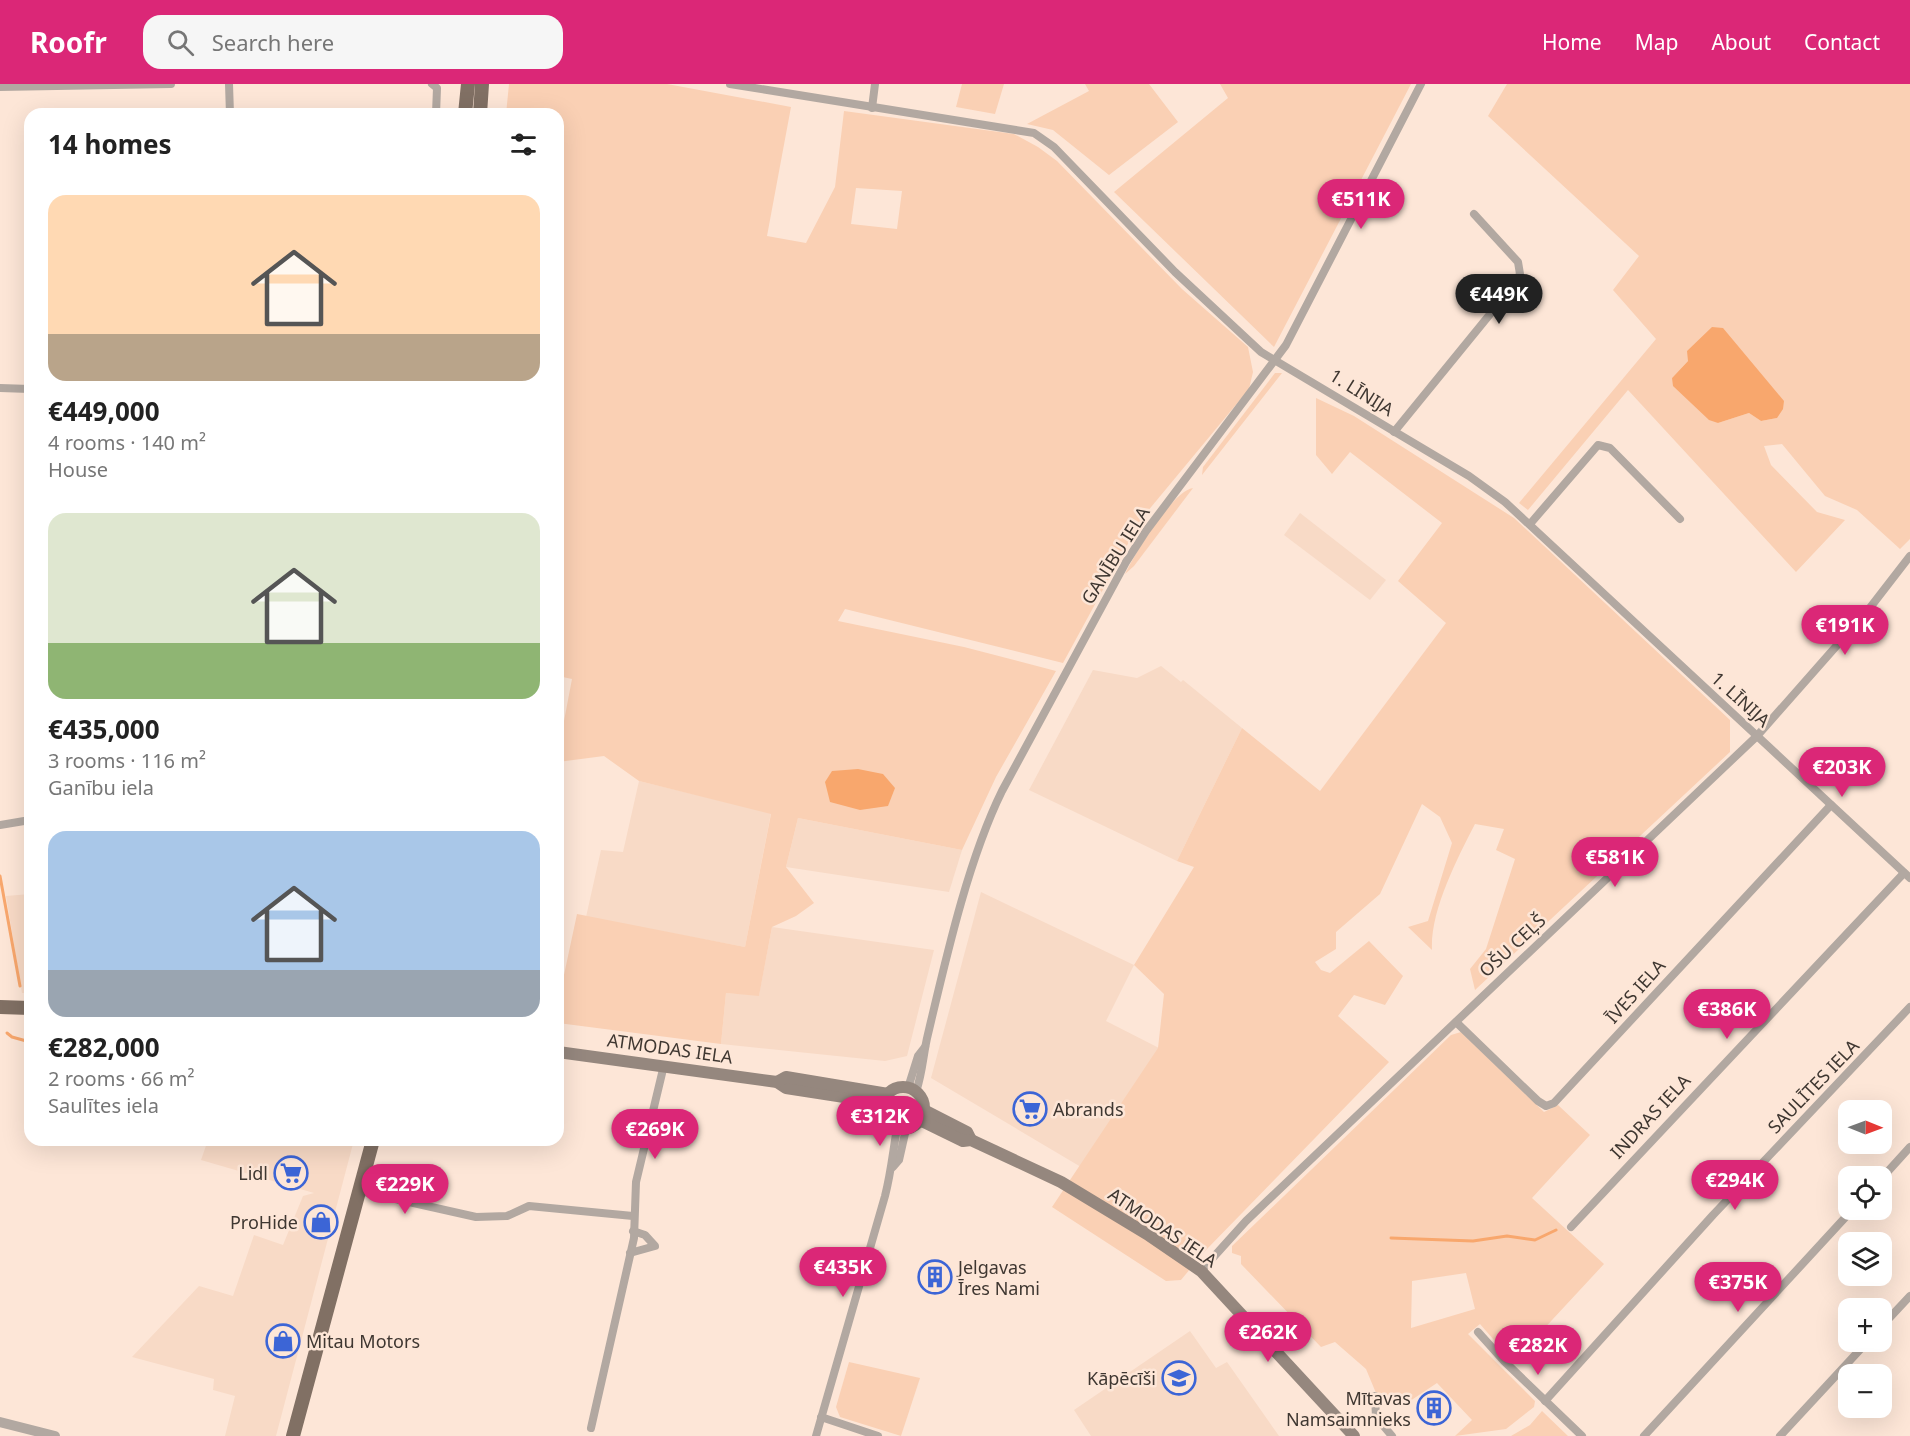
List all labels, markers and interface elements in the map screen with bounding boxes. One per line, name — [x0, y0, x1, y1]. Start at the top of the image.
search box — [143, 15, 563, 69]
text: Roofr — [30, 23, 107, 61]
icon: search — [164, 26, 197, 59]
text: Search here — [212, 27, 334, 57]
text: Home — [1542, 28, 1602, 56]
text: Map — [1635, 28, 1678, 56]
text: About — [1711, 28, 1771, 56]
text: Contact — [1804, 28, 1880, 56]
text: 14 homes — [48, 126, 172, 162]
icon: filters — [507, 128, 540, 161]
pin: €511K — [1319, 179, 1403, 230]
text: €511K — [1331, 185, 1391, 212]
icon: home — [240, 234, 348, 342]
pin: €449K — [1457, 274, 1541, 325]
text: €449K — [1469, 280, 1529, 307]
street label: 1. LĪNIJA — [1325, 363, 1399, 421]
text: €449,000 — [48, 393, 160, 429]
text: 4 rooms · 140 m² — [48, 429, 206, 456]
text: House — [48, 456, 108, 483]
street label: GANĪBU IELA — [1075, 501, 1155, 608]
icon: home — [240, 552, 348, 660]
pin: €191K — [1803, 605, 1887, 656]
text: €191K — [1815, 611, 1875, 638]
street label: 1. LĪNIJA — [1706, 666, 1776, 732]
text: €435,000 — [48, 711, 160, 747]
text: 3 rooms · 116 m² — [48, 747, 206, 774]
pin: €203K — [1800, 747, 1884, 798]
text: €203K — [1812, 753, 1872, 780]
text: Ganību iela — [48, 774, 154, 801]
pin: €581K — [1573, 837, 1657, 888]
text: €581K — [1585, 843, 1645, 870]
icon: home — [240, 870, 348, 978]
street label: OŠU CEĻŠ — [1474, 908, 1550, 982]
street label: ĪVES IELA — [1600, 953, 1671, 1028]
pin: €386K — [1685, 989, 1769, 1040]
text: €386K — [1697, 995, 1757, 1022]
street label: ATMODAS IELA — [606, 1027, 735, 1069]
text: €282,000 — [48, 1029, 160, 1065]
street label: SAULĪTES IELA — [1762, 1034, 1864, 1138]
text: 2 rooms · 66 m² — [48, 1065, 195, 1092]
street label: INDRAS IELA — [1605, 1068, 1696, 1163]
supermarket icon: Abrands — [1012, 1091, 1048, 1127]
text: Saulītes iela — [48, 1092, 159, 1119]
pin: €312K — [838, 1096, 922, 1147]
place label: Abrands — [1053, 1097, 1124, 1121]
north arrow — [1838, 1100, 1892, 1154]
map controls — [1838, 1100, 1892, 1418]
text: €312K — [850, 1102, 910, 1129]
pin: €269K — [613, 1109, 697, 1160]
text: €269K — [625, 1115, 685, 1142]
supermarket icon: Lidl — [273, 1155, 309, 1191]
pin: €294K — [1693, 1160, 1777, 1211]
place label: Lidl — [238, 1161, 268, 1185]
pin: €229K — [363, 1164, 447, 1215]
text: €294K — [1705, 1166, 1765, 1193]
button: locate — [1838, 1166, 1892, 1220]
text: €229K — [375, 1170, 435, 1197]
street label: ATMODAS IELA — [1104, 1182, 1223, 1273]
shop icon: ProHide — [303, 1204, 339, 1240]
place label: ProHide — [230, 1210, 298, 1234]
button: layers — [1838, 1232, 1892, 1286]
pin: €435K — [801, 1247, 885, 1298]
text: €435K — [813, 1253, 873, 1280]
place label: Jelgavas Īres Nami — [956, 1255, 1040, 1300]
building icon: Jelgavas Īres Nami — [917, 1259, 953, 1295]
pin: €375K — [1696, 1262, 1780, 1313]
text: €375K — [1708, 1268, 1768, 1295]
button: + — [1838, 1298, 1892, 1352]
pin: €262K — [1226, 1312, 1310, 1363]
text: €262K — [1238, 1318, 1298, 1345]
shop icon: Mitau Motors — [265, 1323, 301, 1359]
pin: €282K — [1496, 1325, 1580, 1376]
place label: Mitau Motors — [306, 1329, 420, 1353]
text: €282K — [1508, 1331, 1568, 1358]
school or university icon: Kāpēcīši — [1161, 1360, 1197, 1396]
button: − — [1838, 1364, 1892, 1418]
place label: Kāpēcīši — [1087, 1366, 1156, 1390]
place label: Mītavas Namsaimnieks — [1286, 1386, 1411, 1431]
building icon: Mītavas Namsaimnieks — [1416, 1390, 1452, 1426]

